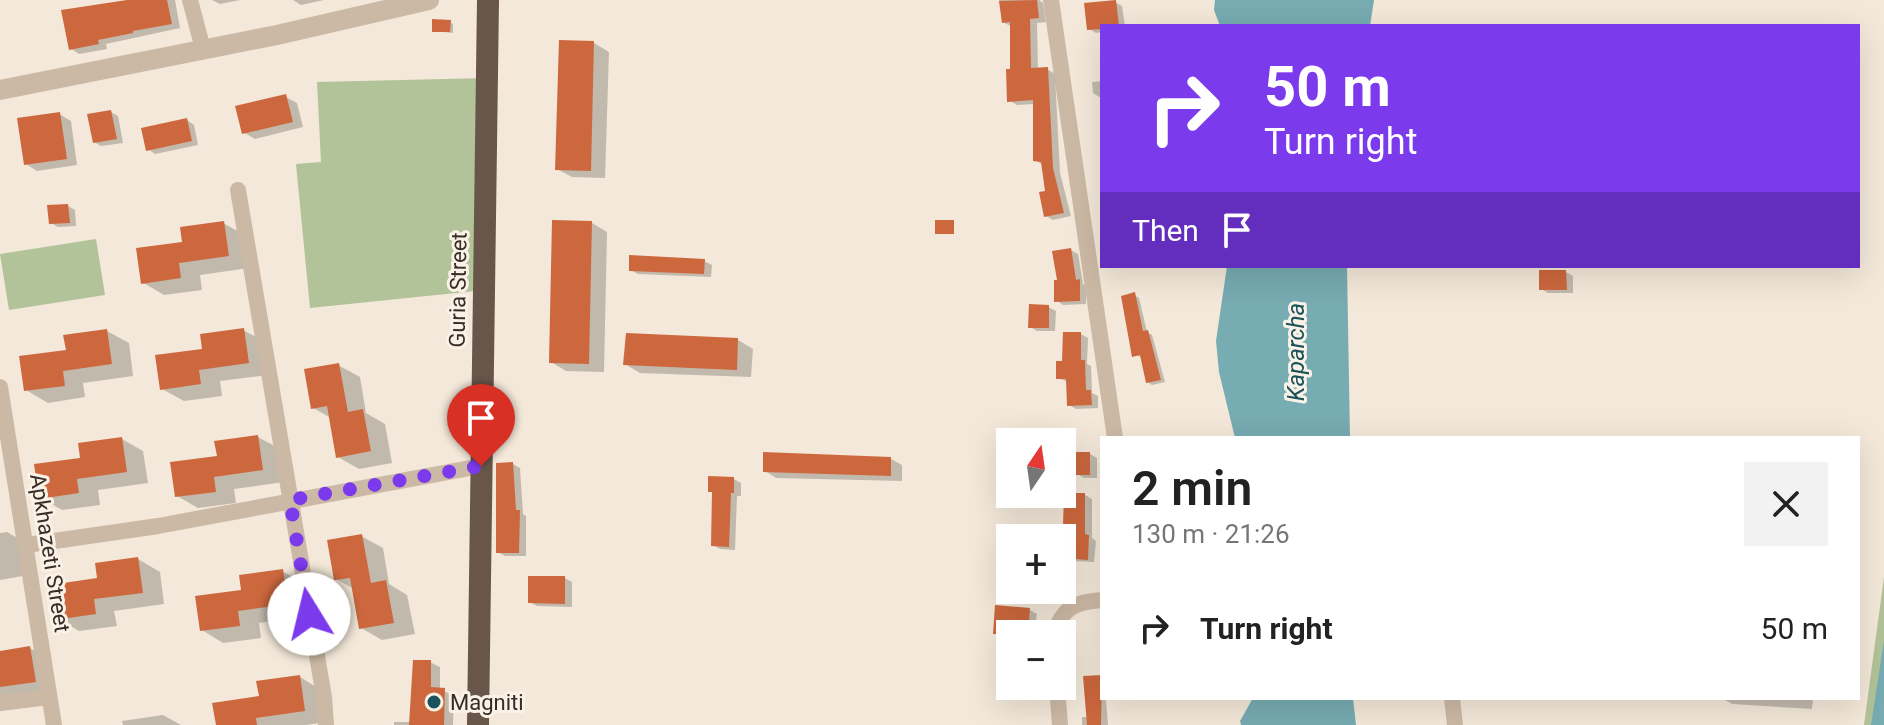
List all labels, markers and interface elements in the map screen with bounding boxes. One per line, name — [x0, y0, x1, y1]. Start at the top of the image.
text: 50 m — [1264, 54, 1391, 120]
icon: right — [1132, 56, 1236, 160]
text: Turn right — [1264, 121, 1417, 163]
icon: arrive — [1215, 208, 1259, 252]
text: Then — [1132, 213, 1199, 248]
street label: Guria Street — [444, 232, 472, 348]
water label: Kaparcha — [1282, 303, 1310, 401]
pin — [447, 384, 515, 466]
icon: arrive — [459, 396, 503, 440]
north arrow — [996, 428, 1076, 508]
map controls — [996, 428, 1076, 700]
text: 2 min — [1132, 460, 1252, 517]
button: close — [1744, 462, 1828, 546]
street label: Apkhazeti Street — [25, 472, 75, 634]
text: 130 m · 21:26 — [1132, 519, 1290, 549]
button: + — [996, 524, 1076, 604]
position arrow — [267, 572, 351, 656]
icon: right — [1132, 606, 1176, 650]
text: Turn right — [1200, 611, 1333, 646]
text: 50 m — [1761, 611, 1828, 646]
button: − — [996, 620, 1076, 700]
place label: Magniti — [450, 690, 524, 715]
marker: Magniti — [425, 693, 443, 711]

